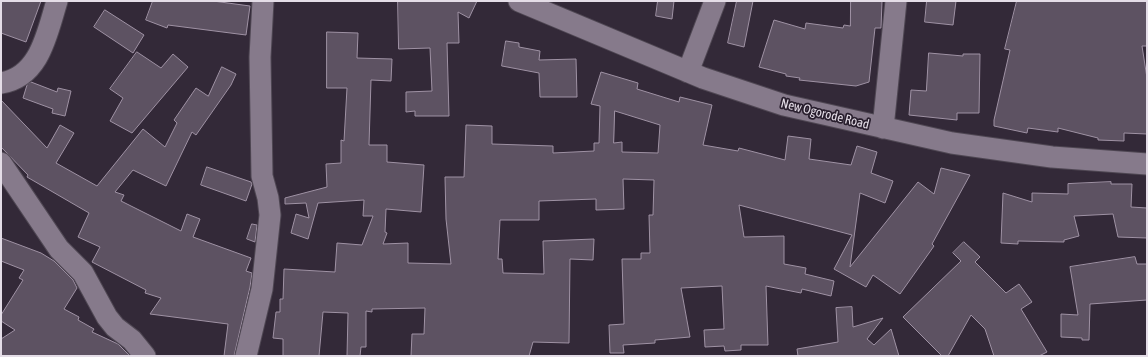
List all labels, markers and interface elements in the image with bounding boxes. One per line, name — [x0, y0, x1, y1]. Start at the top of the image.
street label: New Ogorode Road — [779, 95, 871, 133]

